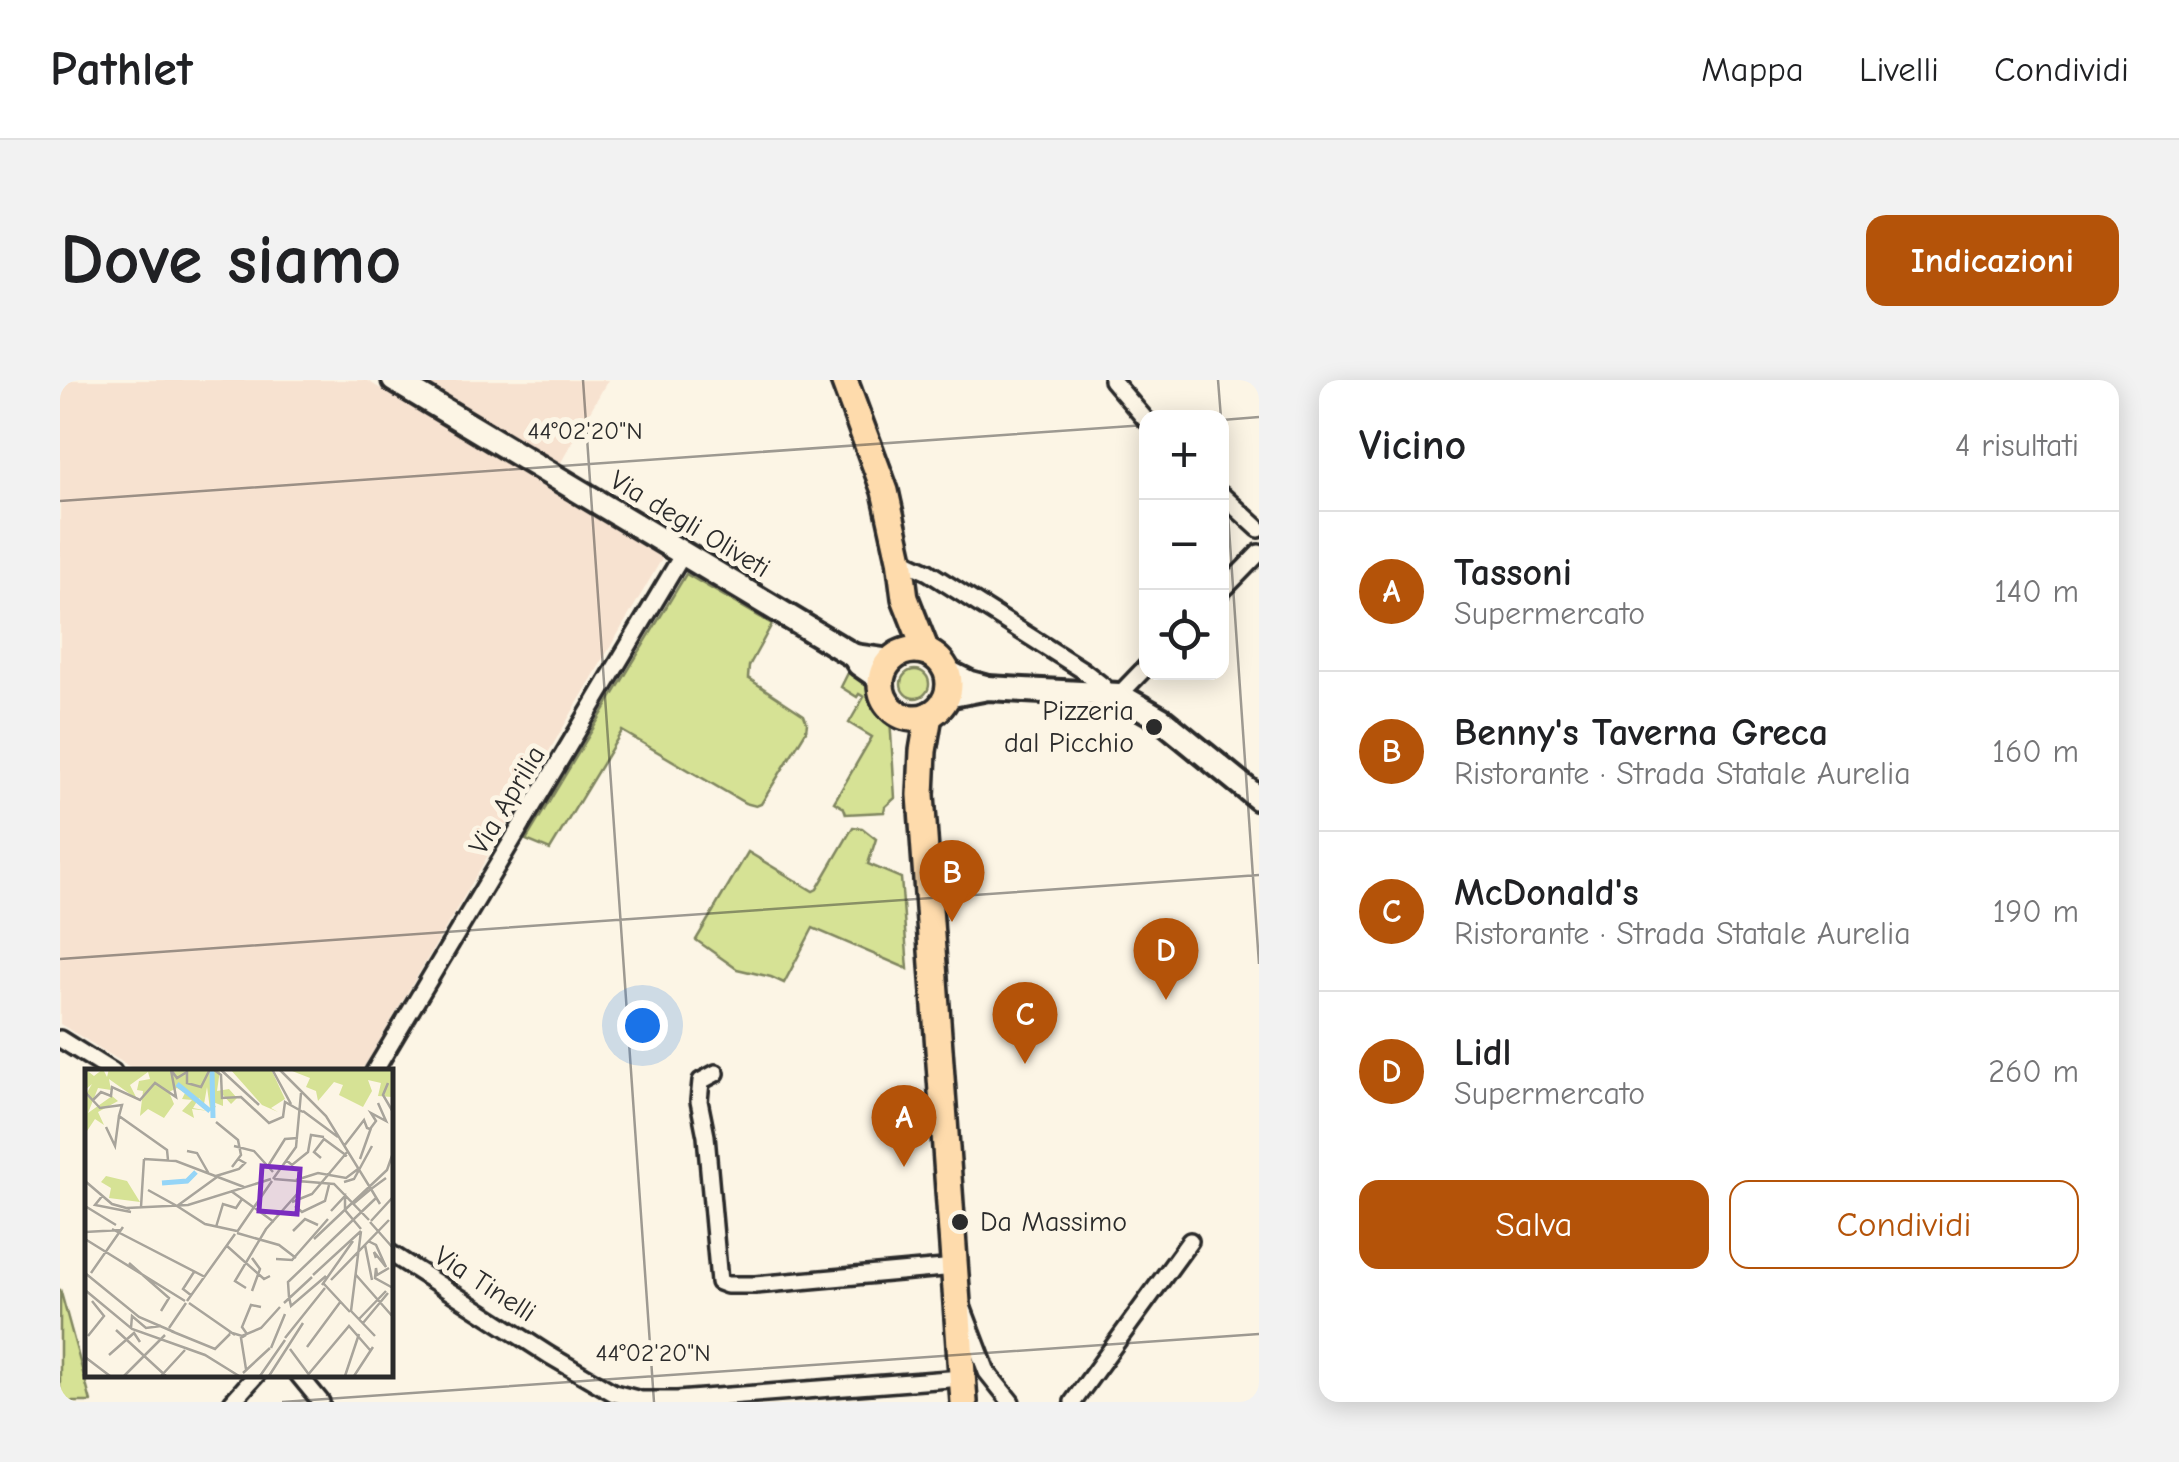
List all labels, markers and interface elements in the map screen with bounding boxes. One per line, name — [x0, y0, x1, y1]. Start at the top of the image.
text: Pathlet — [50, 42, 193, 97]
text: Mappa — [1701, 49, 1804, 90]
text: Livelli — [1859, 49, 1939, 90]
text: Condividi — [1994, 49, 2129, 90]
button: Indicazioni — [1866, 215, 2119, 306]
text: Dove siamo — [60, 220, 402, 301]
map controls — [1139, 410, 1229, 680]
button: + — [1139, 410, 1229, 500]
text: 44°02'20"N — [527, 416, 643, 445]
text: Vicino — [1359, 421, 1466, 470]
text: 4 risultati — [1955, 427, 2079, 464]
street label: Via degli Oliveti — [604, 464, 776, 584]
button: − — [1139, 500, 1229, 590]
text: Tassoni — [1454, 551, 1572, 595]
text: A — [1383, 573, 1400, 610]
text: 140 m — [1994, 573, 2079, 610]
button: locate — [1139, 590, 1229, 680]
text: Supermercato — [1454, 595, 1645, 632]
place label: Pizzeria dal Picchio — [1004, 695, 1134, 759]
text: Benny's Taverna Greca — [1454, 711, 1828, 755]
marker: Pizzeria dal Picchio — [1143, 716, 1165, 738]
text: B — [1382, 733, 1401, 770]
text: 160 m — [1992, 733, 2079, 770]
street label: Via Aprilia — [462, 740, 552, 860]
text: Ristorante · Strada Statale Aurelia — [1454, 755, 1911, 792]
pin: B — [920, 840, 984, 922]
text: McDonald's — [1454, 871, 1639, 915]
text: C — [1382, 893, 1401, 930]
text: 190 m — [1993, 893, 2079, 930]
text: Ristorante · Strada Statale Aurelia — [1454, 915, 1911, 952]
pin: D — [1134, 918, 1198, 1000]
pin: C — [992, 982, 1058, 1064]
your location — [617, 1000, 668, 1051]
text: Lidl — [1454, 1031, 1512, 1075]
text: D — [1382, 1053, 1401, 1090]
text: 260 m — [1988, 1053, 2079, 1090]
inset map — [85, 1069, 392, 1377]
text: Supermercato — [1454, 1075, 1645, 1112]
pin: A — [872, 1084, 936, 1167]
button: Salva — [1359, 1180, 1709, 1269]
button: Condividi — [1729, 1180, 2079, 1269]
place label: Da Massimo — [980, 1206, 1127, 1238]
marker: Da Massimo — [949, 1211, 971, 1233]
street label: Via Tinelli — [428, 1239, 542, 1329]
text: 44°02'20"N — [595, 1338, 711, 1367]

